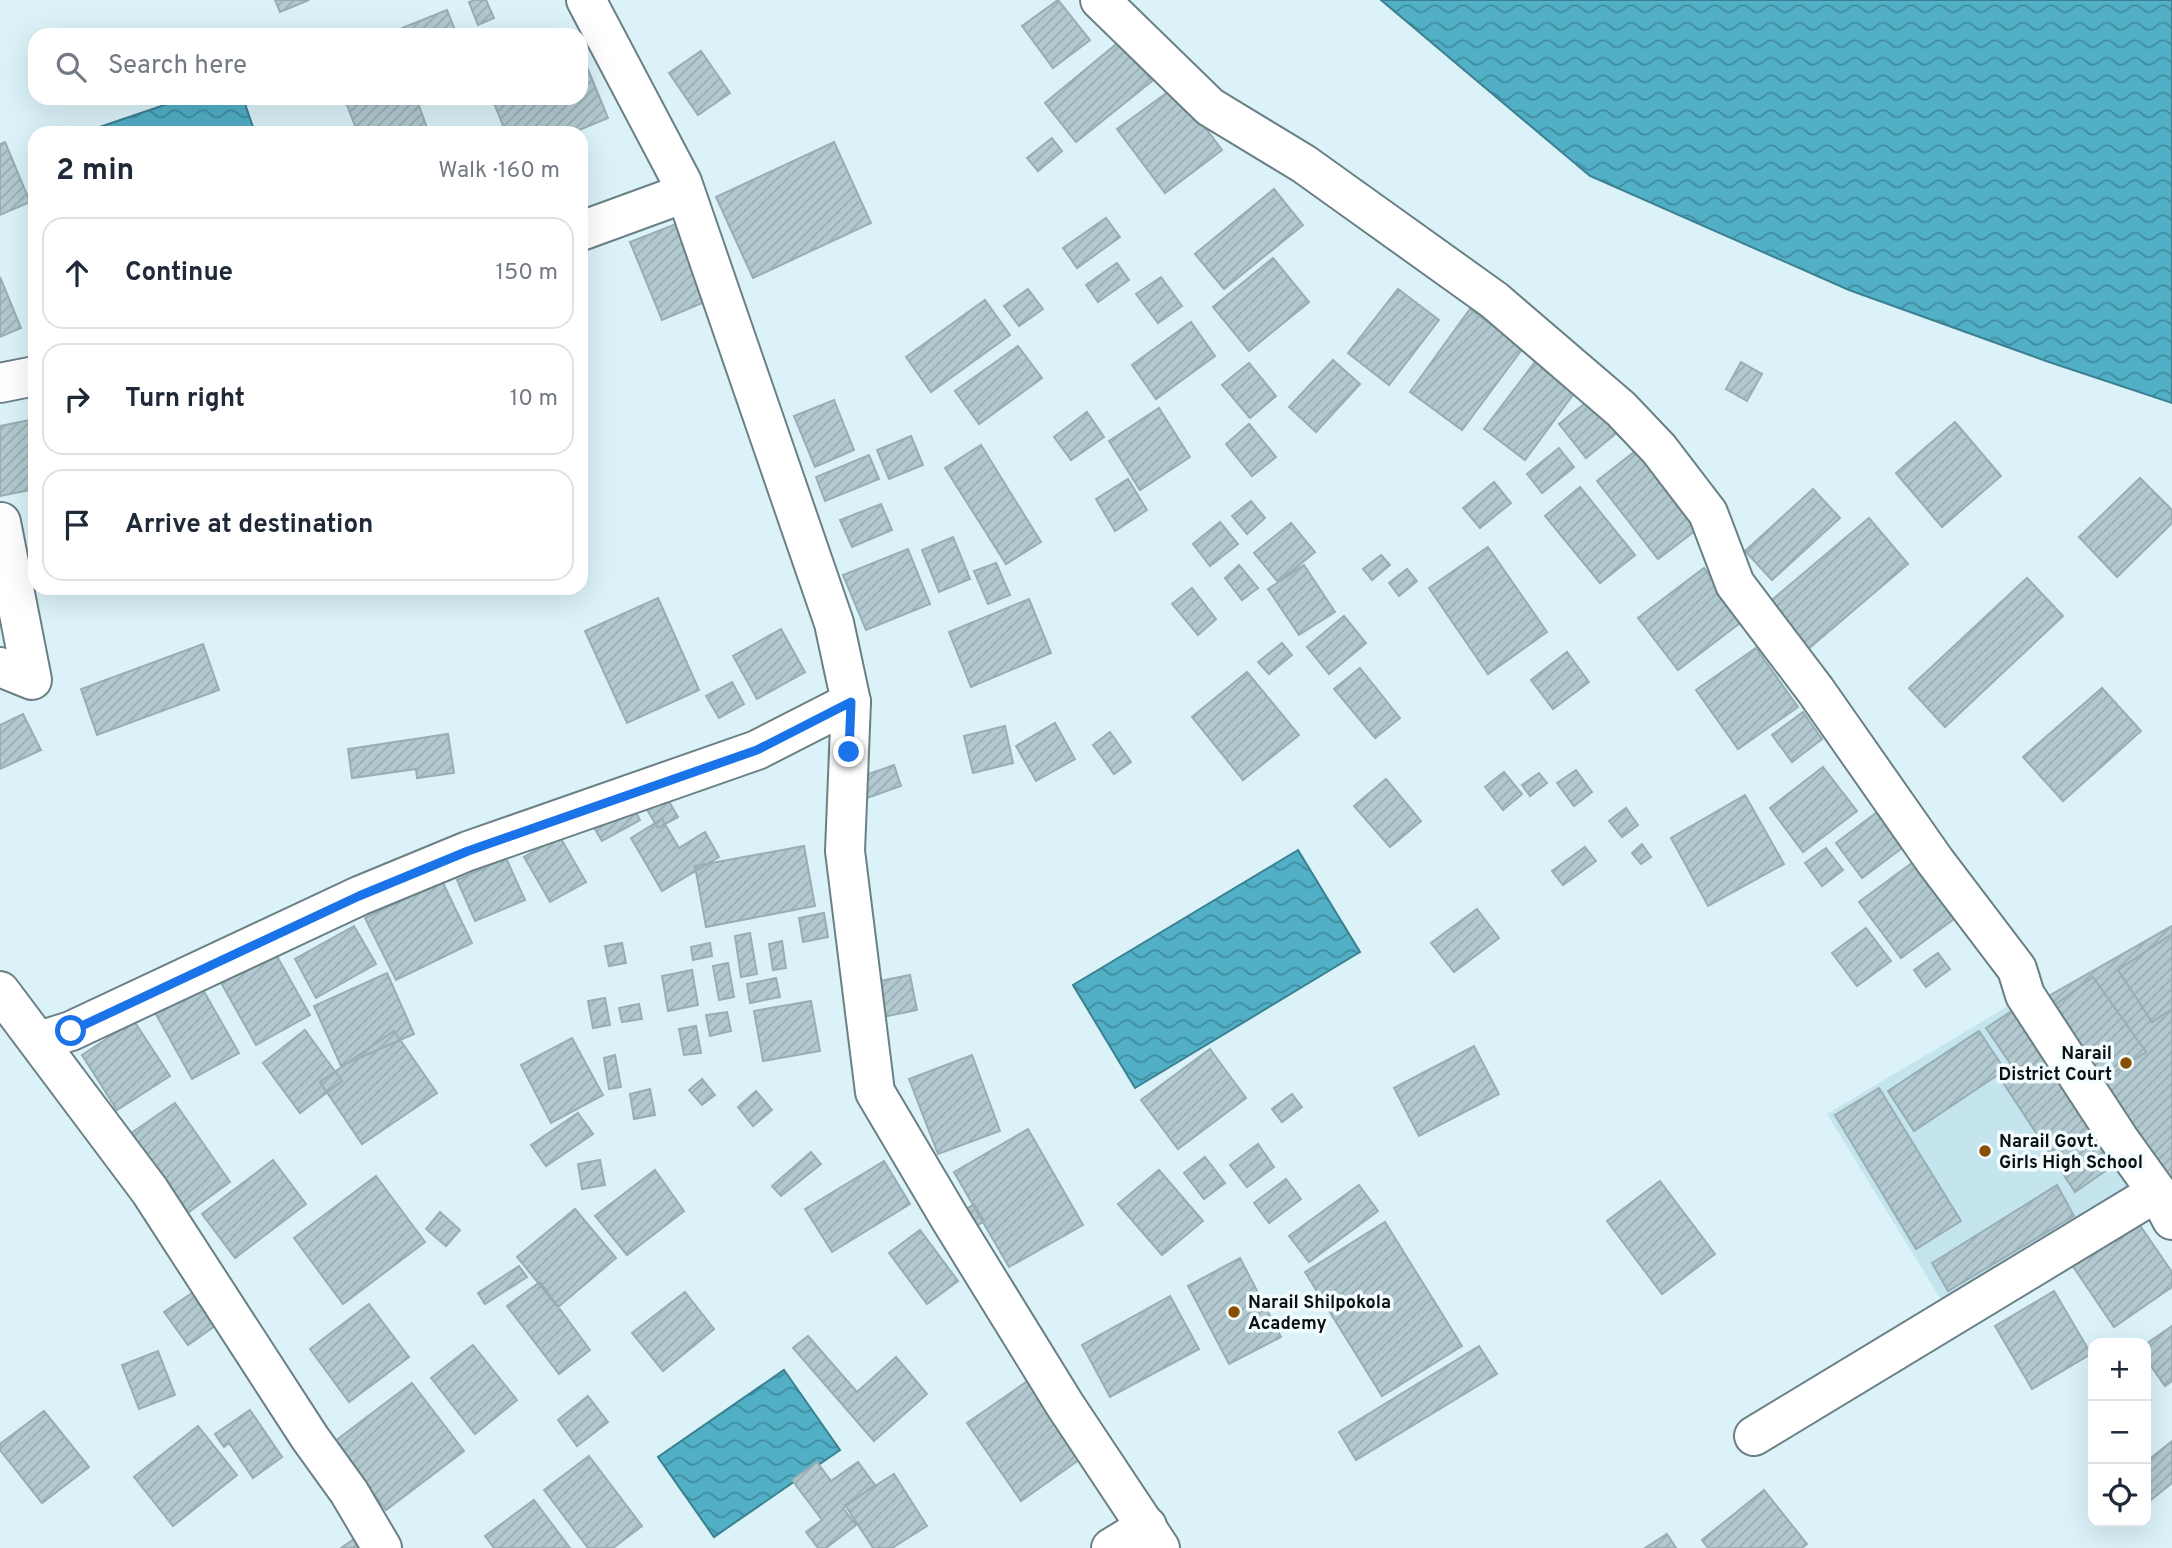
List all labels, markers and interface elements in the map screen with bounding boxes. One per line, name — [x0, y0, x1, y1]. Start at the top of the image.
search box — [28, 28, 588, 105]
icon: search — [52, 48, 90, 86]
text: Search here — [108, 50, 247, 83]
text: 2 min — [56, 153, 134, 190]
text: Walk · 160 m — [438, 157, 560, 186]
icon: ahead — [58, 254, 96, 292]
text: Continue — [125, 257, 233, 290]
text: 150 m — [496, 259, 558, 288]
icon: right — [58, 380, 96, 418]
text: Turn right — [125, 383, 245, 416]
text: 10 m — [510, 385, 558, 414]
icon: arrive — [58, 506, 96, 544]
text: Arrive at destination — [125, 509, 373, 542]
route end — [833, 736, 864, 767]
route start — [55, 1015, 86, 1046]
place label: Narail District Court — [1999, 1043, 2112, 1087]
marker: Narail District Court — [2118, 1055, 2134, 1071]
place label: Narail Govt. Girls High School — [1999, 1131, 2143, 1175]
marker: Narail Govt. Girls High School — [1977, 1143, 1993, 1159]
place label: Narail Shilpokola Academy — [1248, 1292, 1391, 1336]
marker: Narail Shilpokola Academy — [1226, 1304, 1242, 1320]
map controls — [2088, 1338, 2151, 1527]
button: + — [2088, 1338, 2151, 1401]
button: − — [2088, 1401, 2151, 1464]
button: locate — [2088, 1464, 2151, 1527]

